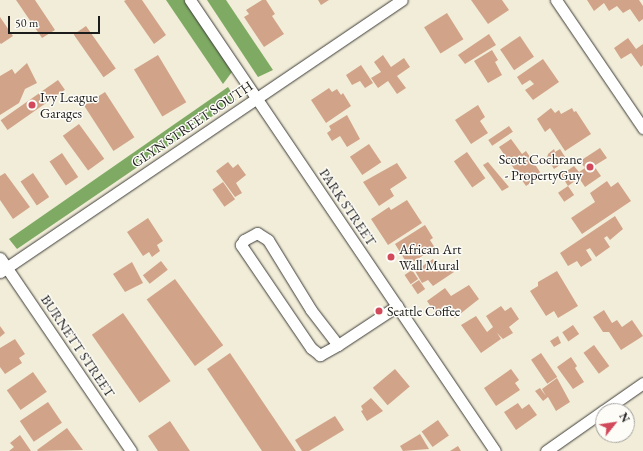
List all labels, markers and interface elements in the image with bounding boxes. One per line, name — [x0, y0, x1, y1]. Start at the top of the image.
scale bar — [10, 8, 102, 34]
text: 50 m — [15, 15, 38, 31]
street label: GLYN STREET SOUTH — [128, 77, 256, 171]
place label: Ivy League Garages — [40, 89, 98, 122]
marker: Ivy League Garages — [27, 100, 37, 110]
place label: Scott Cochrane - PropertyGuy — [499, 151, 582, 184]
marker: Scott Cochrane - PropertyGuy — [585, 162, 595, 172]
street label: PARK STREET — [316, 165, 380, 249]
place label: African Art Wall Mural — [399, 241, 461, 274]
marker: African Art Wall Mural — [386, 252, 396, 262]
street label: BURNETT STREET — [37, 292, 119, 400]
place label: Seattle Coffee — [387, 303, 460, 319]
marker: Seattle Coffee — [374, 306, 384, 316]
north arrow — [595, 403, 635, 443]
text: N — [616, 410, 633, 425]

